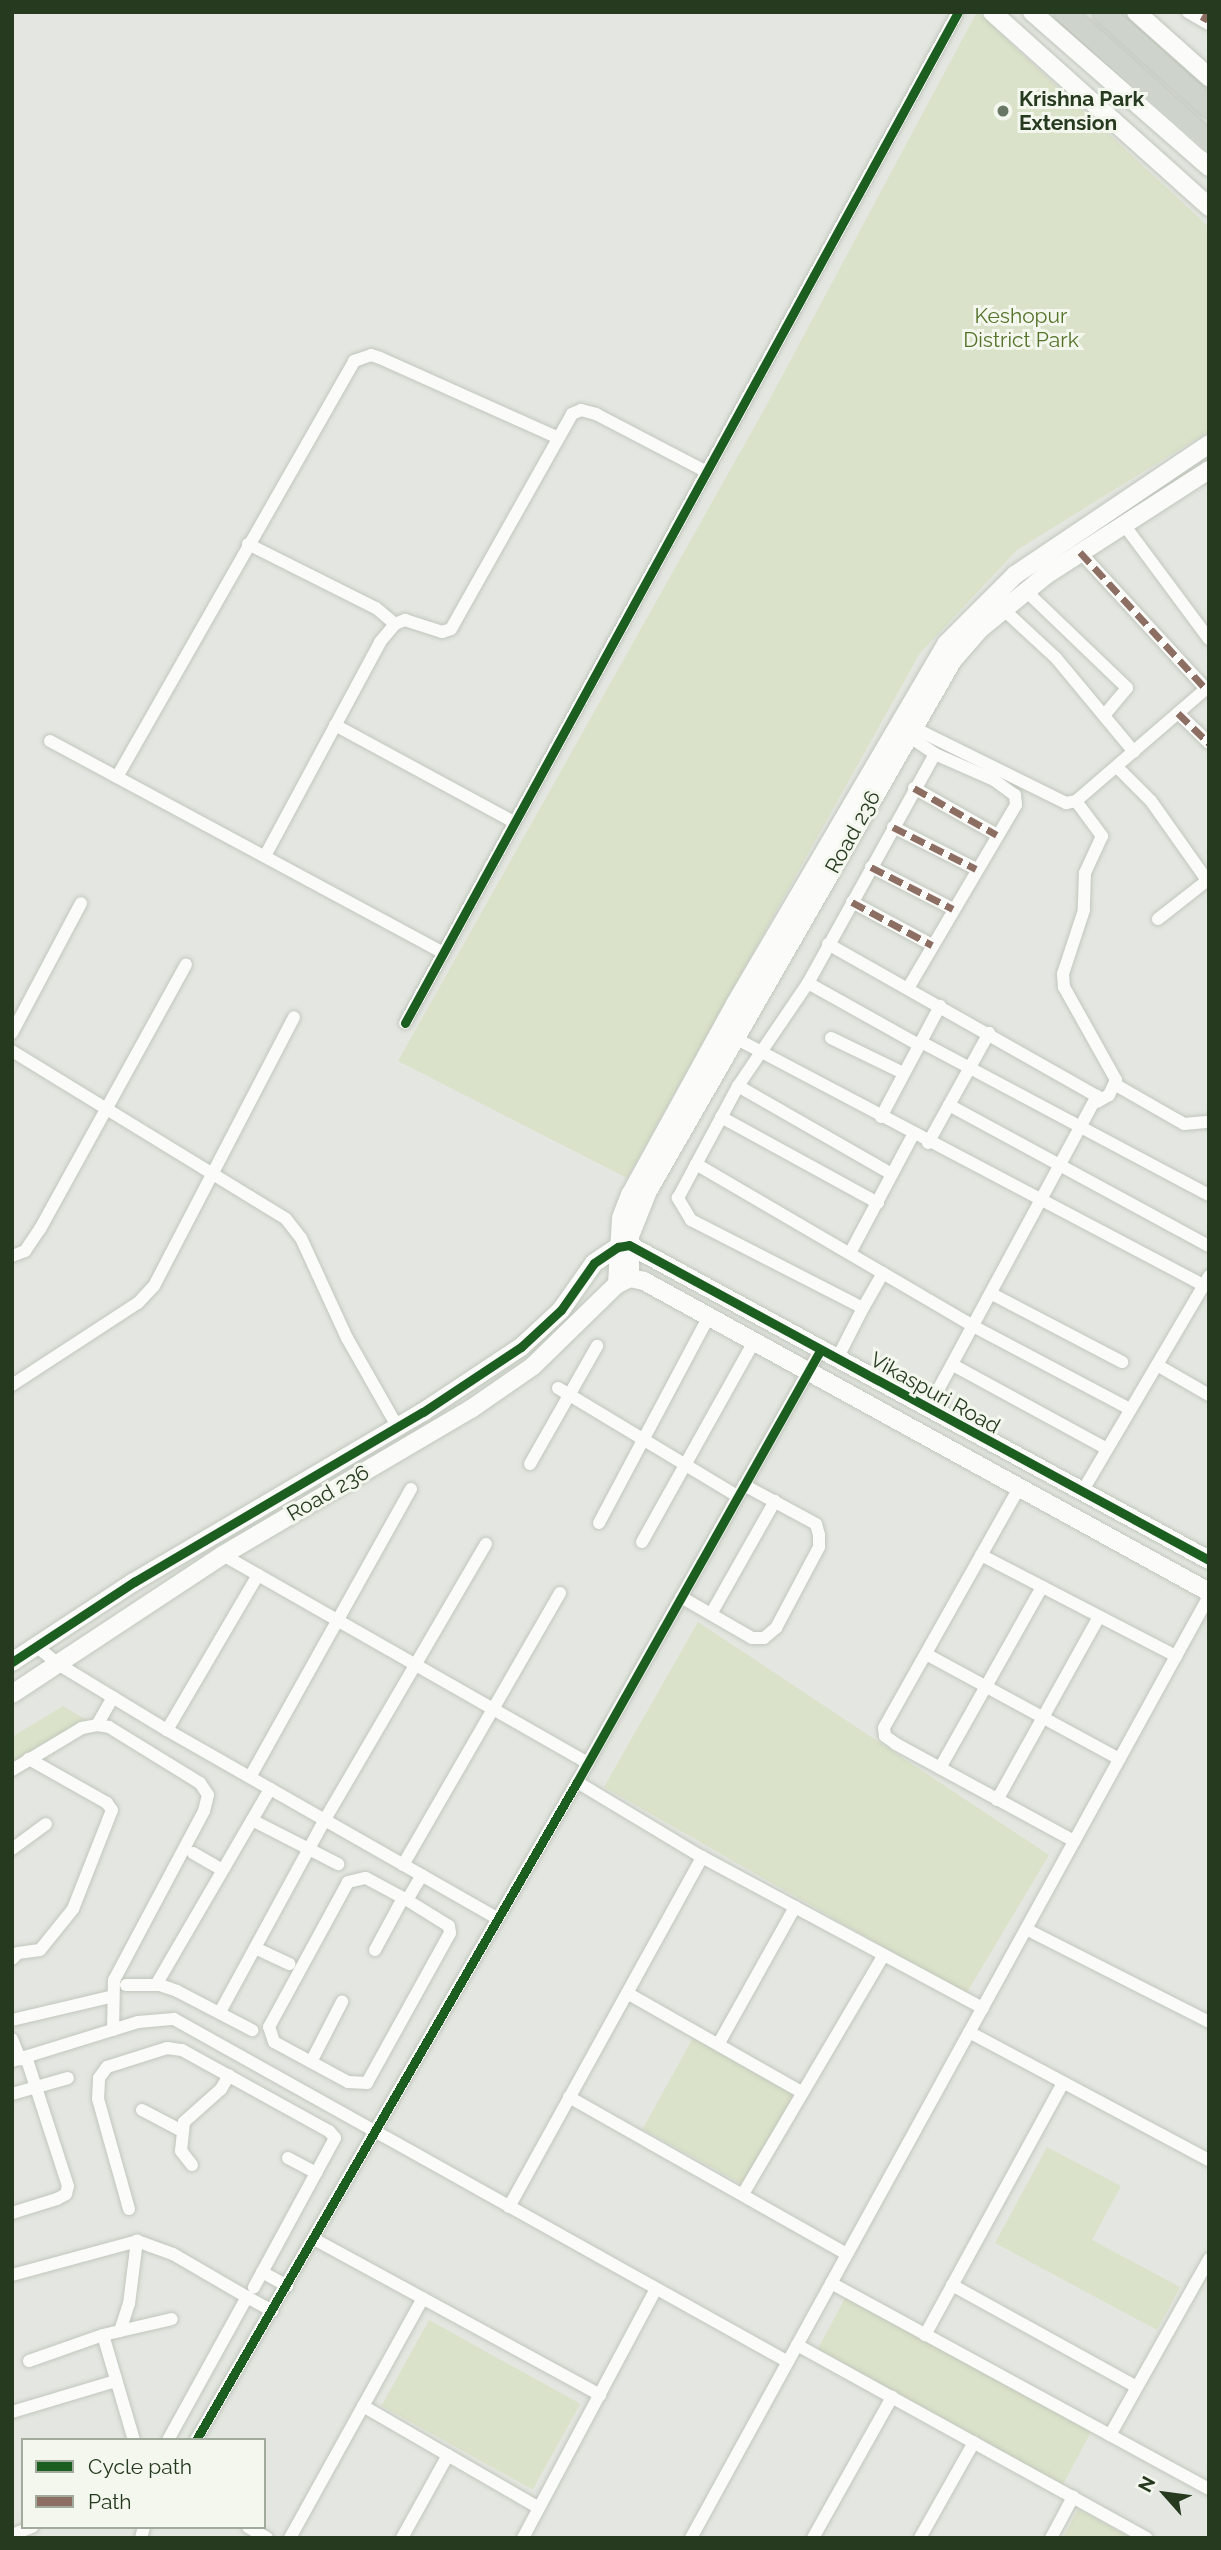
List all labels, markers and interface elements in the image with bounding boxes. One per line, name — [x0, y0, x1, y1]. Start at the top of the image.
place label: Krishna Park Extension — [1019, 86, 1144, 136]
marker: Krishna Park Extension — [993, 101, 1013, 121]
park label: Keshopur District Park — [963, 303, 1079, 353]
street label: Road 236 — [820, 786, 886, 878]
street label: Vikaspuri Road — [866, 1347, 1004, 1439]
street label: Road 236 — [282, 1459, 374, 1527]
legend — [21, 2438, 266, 2529]
text: Cycle path — [88, 2454, 192, 2479]
north arrow — [1130, 2459, 1200, 2529]
text: N — [1133, 2473, 1160, 2496]
text: Path — [88, 2489, 132, 2514]

